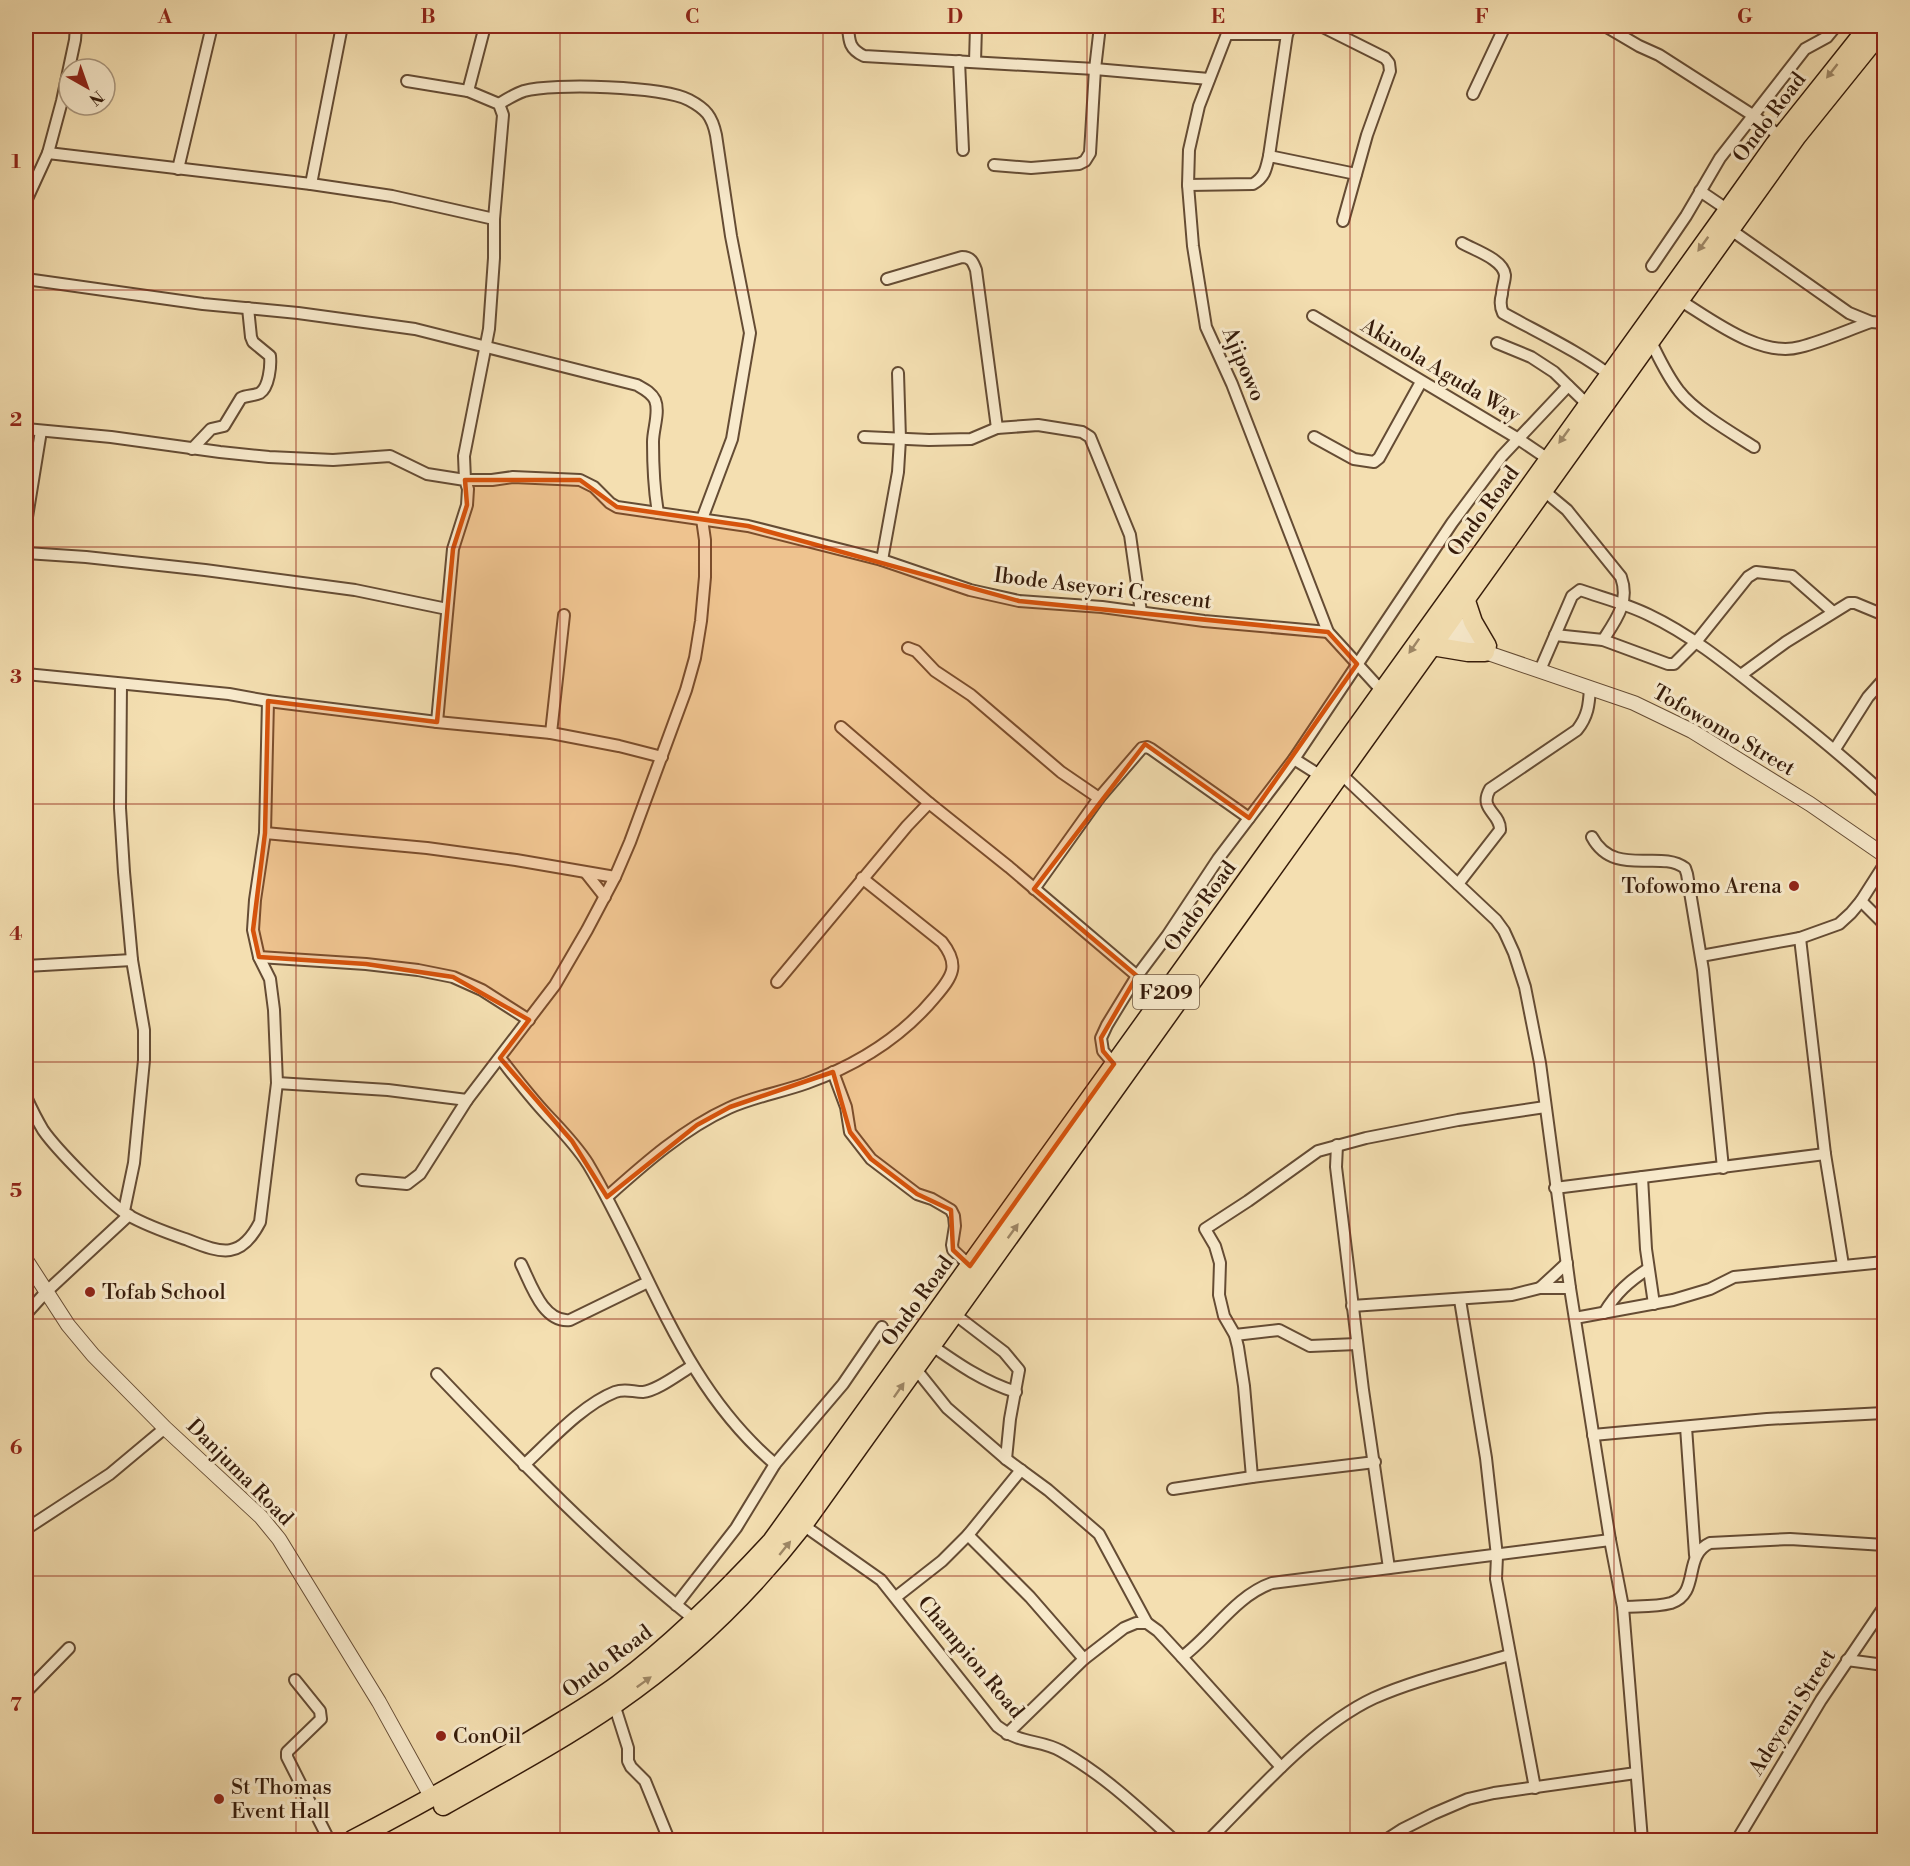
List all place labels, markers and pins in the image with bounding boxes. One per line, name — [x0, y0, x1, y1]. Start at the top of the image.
place label: Tofowomo Arena — [1621, 874, 1782, 900]
marker: Tofowomo Arena — [1787, 879, 1801, 893]
place label: Tofab School — [102, 1280, 226, 1306]
marker: Tofab School — [83, 1285, 97, 1299]
place label: ConOil — [453, 1724, 521, 1750]
marker: ConOil — [434, 1729, 448, 1743]
place label: St Thomas Event Hall — [231, 1775, 332, 1825]
marker: St Thomas Event Hall — [212, 1792, 226, 1806]

